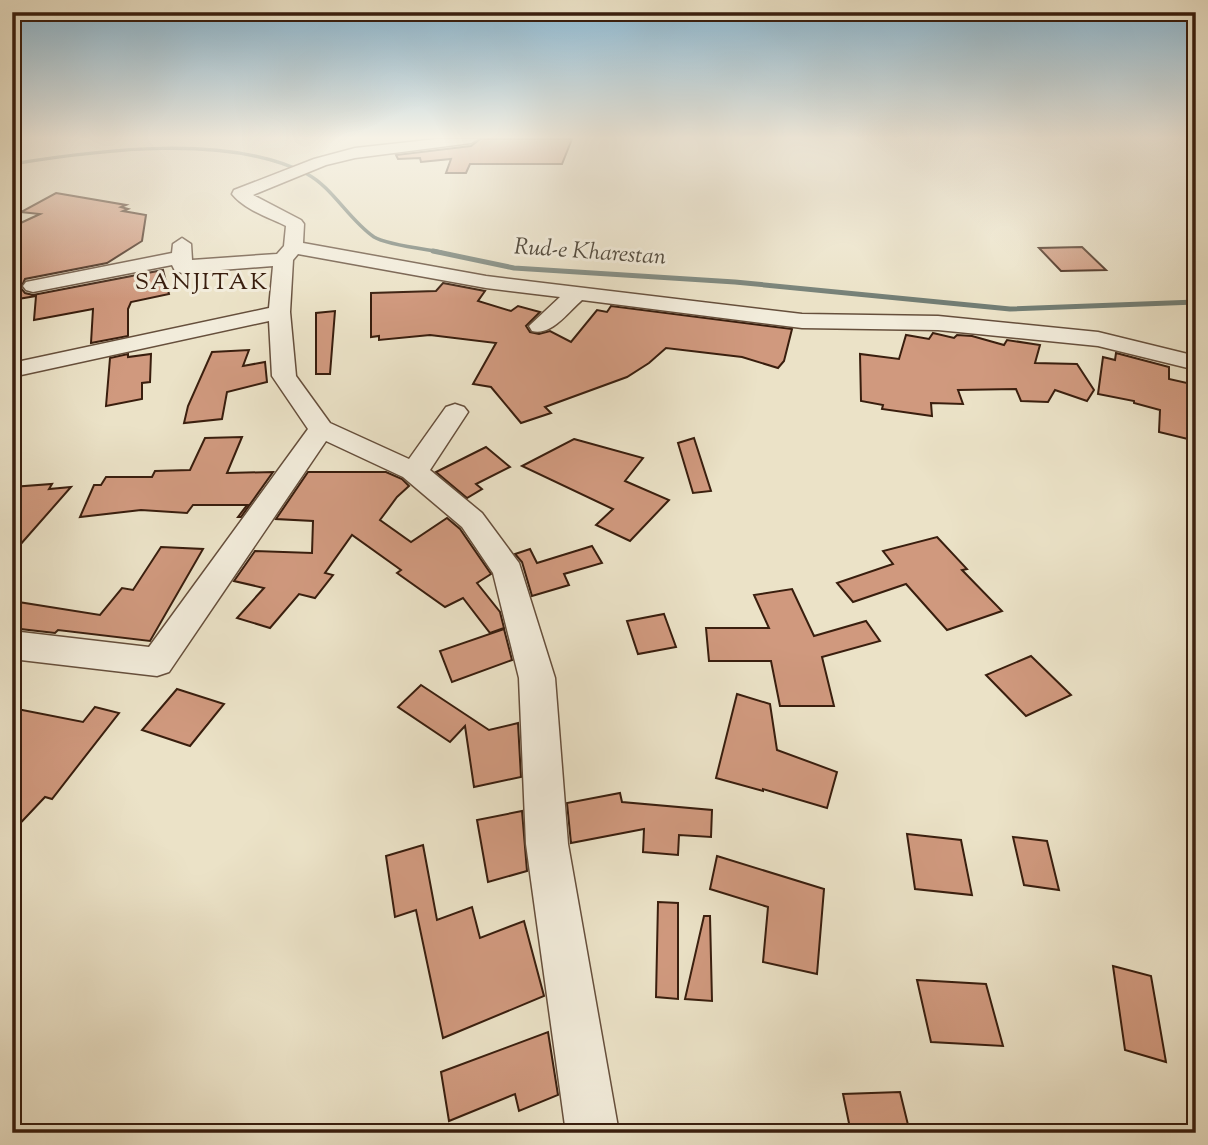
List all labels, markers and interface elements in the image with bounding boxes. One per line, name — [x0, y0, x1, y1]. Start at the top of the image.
water label: Rud-e Kharestan — [513, 231, 667, 275]
district label: SANJITAK — [135, 266, 269, 300]

